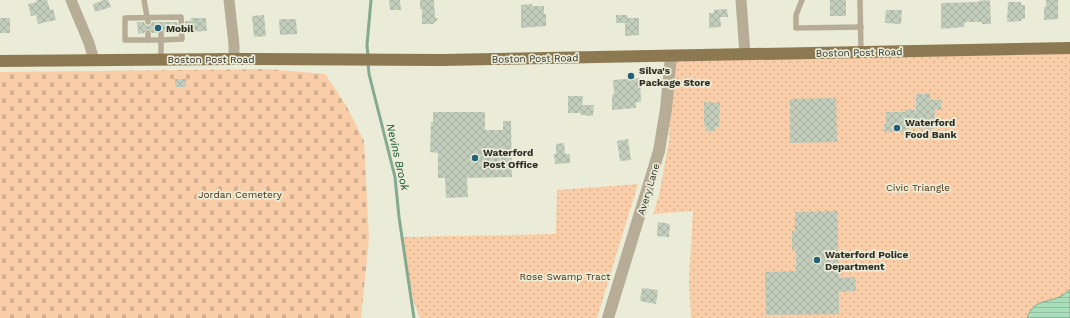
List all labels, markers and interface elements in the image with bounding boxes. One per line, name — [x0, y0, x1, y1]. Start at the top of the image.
marker: Mobil — [153, 23, 163, 33]
place label: Mobil — [166, 23, 194, 34]
street label: Boston Post Road — [815, 46, 903, 59]
street label: Boston Post Road — [491, 52, 579, 65]
street label: Boston Post Road — [168, 54, 254, 65]
place label: Silva's Package Store — [639, 65, 710, 88]
marker: Silva's Package Store — [626, 71, 636, 81]
place label: Waterford Food Bank — [905, 117, 958, 140]
water label: Nevins Brook — [383, 122, 412, 193]
marker: Waterford Food Bank — [892, 123, 902, 133]
place label: Waterford Post Office — [483, 147, 538, 170]
marker: Waterford Post Office — [470, 153, 480, 163]
street label: Avery Lane — [635, 162, 662, 216]
park label: Civic Triangle — [886, 182, 950, 193]
park label: Jordan Cemetery — [198, 189, 283, 200]
place label: Waterford Police Department — [825, 249, 909, 272]
marker: Waterford Police Department — [812, 255, 822, 265]
park label: Rose Swamp Tract — [520, 271, 611, 282]

